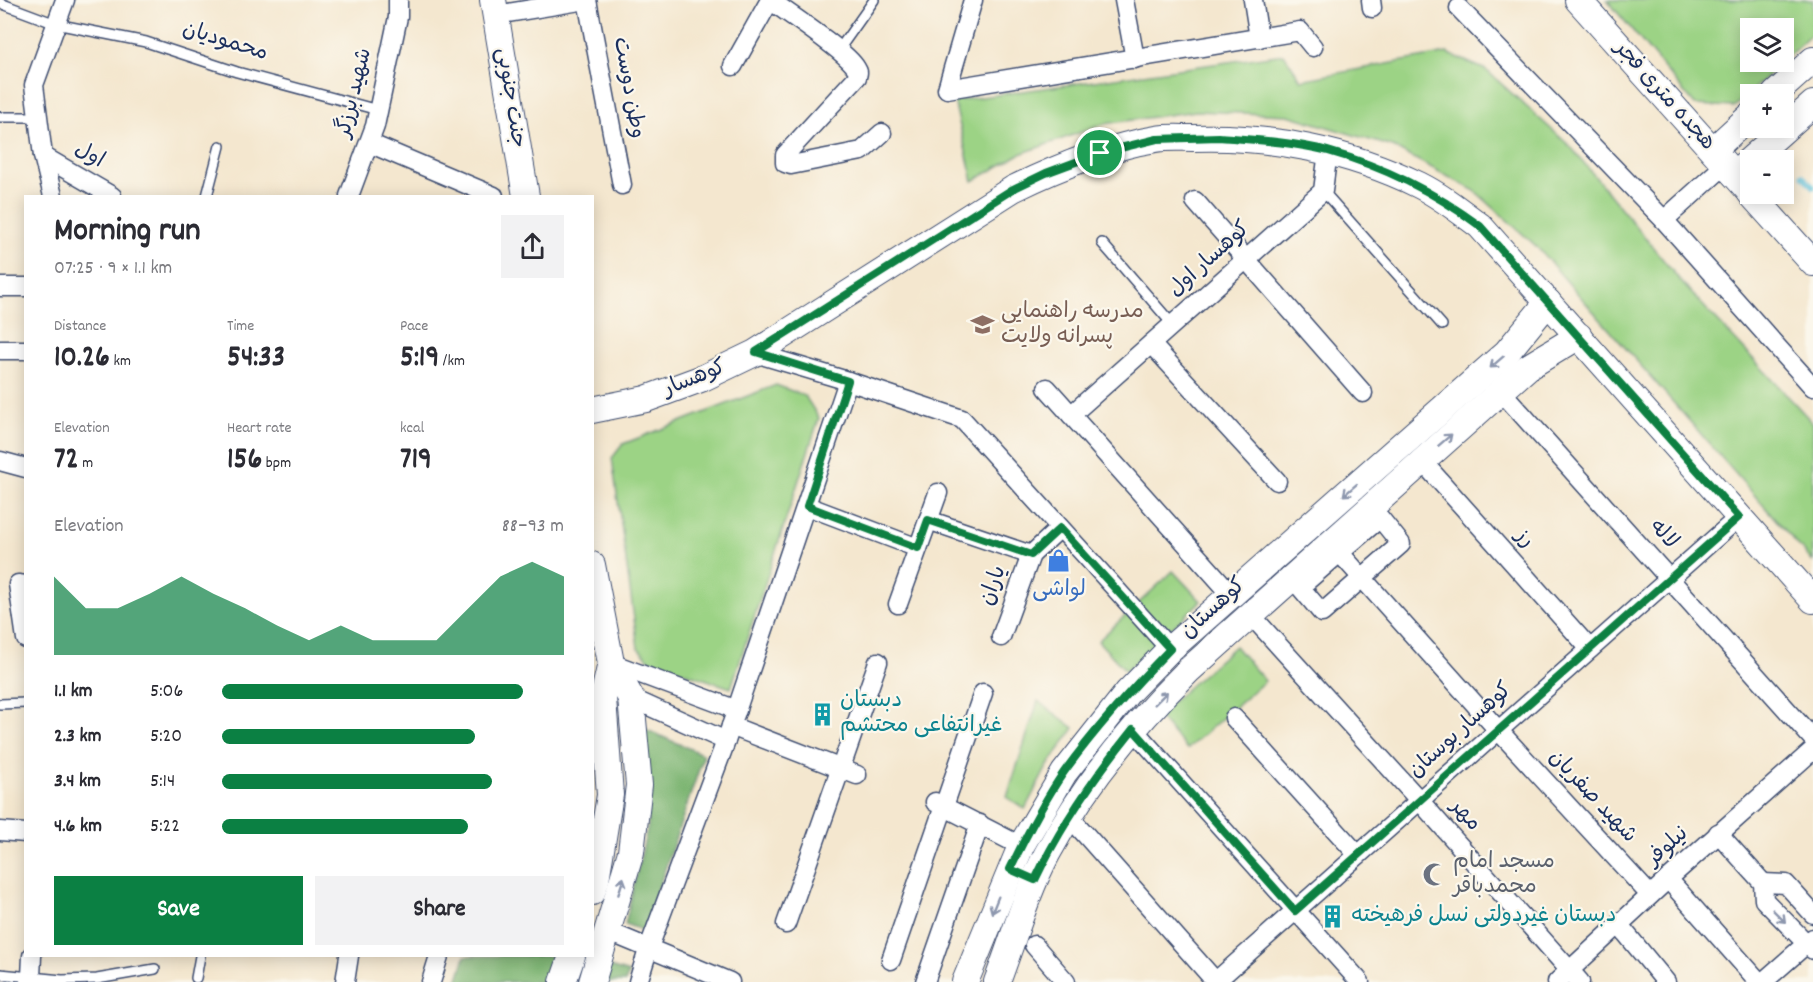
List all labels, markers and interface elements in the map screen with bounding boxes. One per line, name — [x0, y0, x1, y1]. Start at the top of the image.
street label: محمودیان — [178, 14, 272, 70]
map controls — [1740, 18, 1794, 204]
button: layers — [1740, 18, 1794, 72]
street label: هجده متری فجر — [1605, 33, 1722, 158]
street label: وطن دوست — [604, 35, 652, 141]
street label: شهید برزگر — [328, 45, 381, 143]
street label: جنت جنوبی — [487, 46, 533, 150]
button: + — [1740, 84, 1794, 138]
pin — [1074, 127, 1125, 178]
street label: اول — [68, 135, 110, 177]
icon: arrive — [1083, 136, 1116, 169]
button: − — [1740, 150, 1794, 204]
text: Morning run — [54, 209, 201, 256]
button: share — [501, 215, 564, 278]
street label: کوهسار اول — [1162, 215, 1258, 305]
text: 07:25 · 9 × 1.1 km — [54, 255, 172, 283]
place label: مدرسه راهنمایی پسرانه ولایت — [1001, 297, 1144, 353]
school or university icon: مدرسه راهنمایی پسرانه ولایت — [970, 312, 996, 338]
text: Distance — [54, 315, 106, 338]
text: Time — [227, 315, 254, 338]
text: Pace — [400, 315, 428, 338]
text: 10.26 — [54, 338, 110, 381]
text: 54:33 — [227, 338, 285, 381]
text: 5:19 — [400, 338, 439, 381]
text: km — [110, 350, 131, 373]
text: /km — [439, 350, 465, 373]
street label: کوهسار — [657, 352, 731, 406]
one-way arrow — [1490, 355, 1505, 369]
text: Elevation — [54, 417, 110, 440]
text: Heart rate — [227, 417, 292, 440]
text: kcal — [400, 417, 424, 440]
one-way arrow — [1438, 433, 1453, 447]
text: 72 — [54, 440, 79, 483]
text: 156 — [227, 440, 262, 483]
text: 719 — [400, 440, 432, 483]
text: m — [79, 452, 93, 475]
text: bpm — [262, 452, 291, 475]
one-way arrow — [1343, 483, 1358, 497]
text: Elevation — [54, 513, 124, 541]
text: 88–93 m — [502, 513, 564, 541]
street label: لاله — [1641, 513, 1685, 557]
street label: رز — [1506, 521, 1541, 556]
shop icon: لواشی — [1046, 548, 1072, 574]
street label: یاران — [973, 562, 1015, 610]
street label: کوهستان — [1174, 571, 1254, 647]
place label: لواشی — [1032, 575, 1086, 606]
street label: کوهسار بوستان — [1402, 676, 1520, 786]
text: 1.1 km — [54, 678, 93, 706]
text: 5:06 — [150, 678, 183, 706]
place label: دبستان غیرانتفاعی محتشم — [840, 686, 1002, 742]
one-way arrow — [1153, 690, 1168, 705]
building icon: دبستان غیرانتفاعی محتشم — [809, 701, 835, 727]
text: 2.3 km — [54, 723, 101, 751]
text: 5:20 — [150, 723, 182, 751]
street label: شهید صفریان — [1540, 743, 1644, 851]
text: 3.4 km — [54, 768, 101, 796]
text: 5:14 — [150, 768, 175, 796]
street label: مهر — [1441, 792, 1488, 839]
text: 4.6 km — [54, 813, 102, 841]
text: 5:22 — [150, 813, 180, 841]
street label: نیلوفر — [1638, 820, 1696, 876]
place label: مسجد امام محمدباقر — [1451, 847, 1555, 903]
mosque icon: مسجد امام محمدباقر — [1422, 862, 1448, 888]
button: Save — [54, 876, 303, 945]
button: Share — [315, 876, 564, 945]
one-way arrow — [616, 877, 627, 896]
one-way arrow — [989, 895, 1000, 913]
place label: دبستان غیردولتی نسل فرهیخته — [1351, 901, 1616, 932]
building icon: دبستان غیردولتی نسل فرهیخته — [1320, 903, 1346, 929]
one-way arrow — [1772, 908, 1786, 923]

